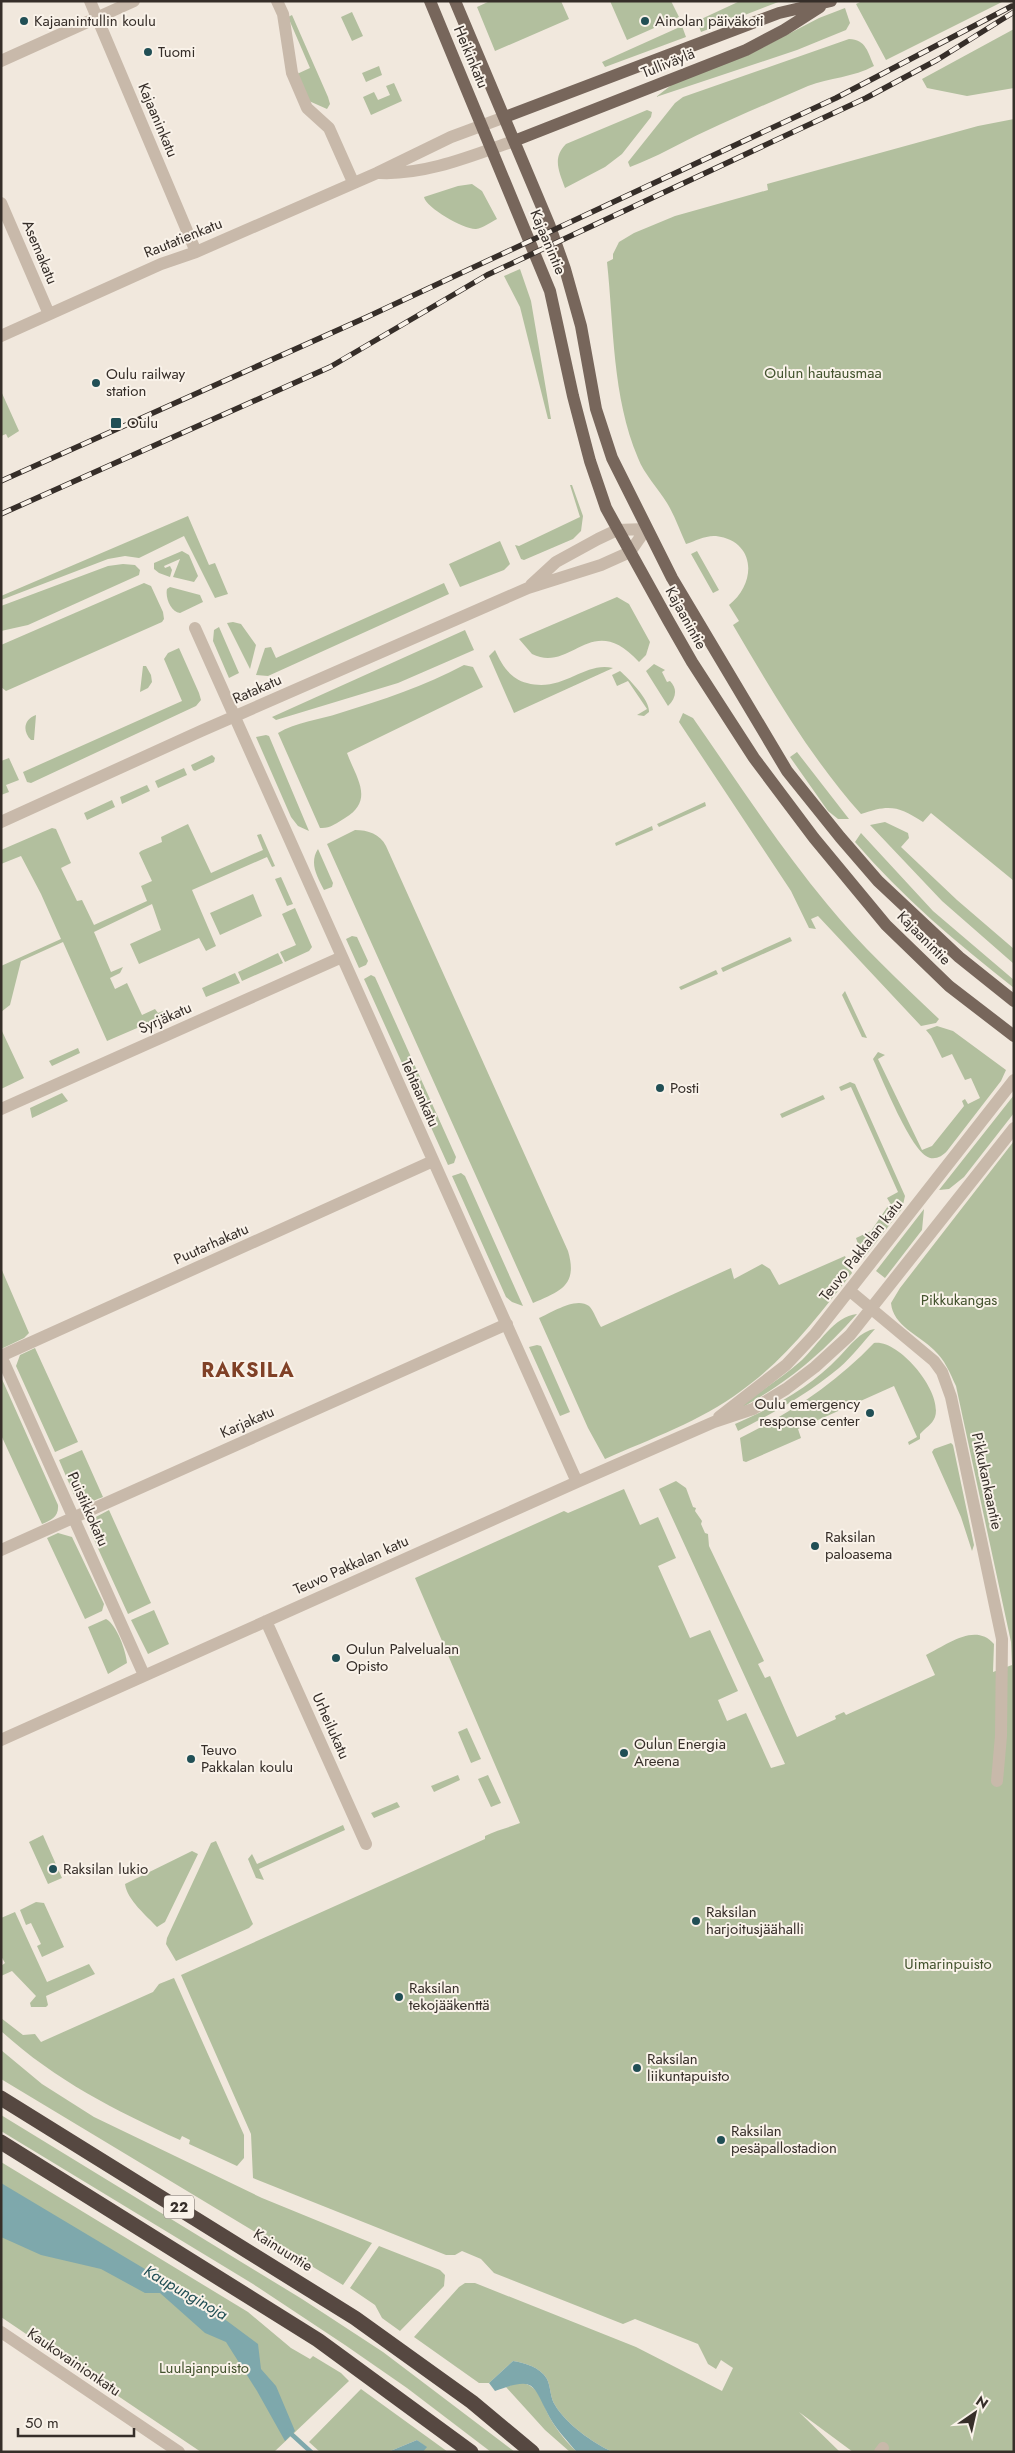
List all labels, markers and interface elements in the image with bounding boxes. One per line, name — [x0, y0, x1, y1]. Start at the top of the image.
place label: Kajaanintullin koulu — [34, 10, 156, 32]
place label: Ainolan päiväkoti — [655, 10, 764, 32]
marker: Kajaanintullin koulu — [18, 15, 30, 27]
marker: Ainolan päiväkoti — [639, 15, 651, 27]
street label: Heikinkatu — [448, 22, 494, 92]
place label: Tuomi — [158, 41, 195, 63]
street label: Tulliväylä — [638, 42, 698, 84]
marker: Tuomi — [142, 46, 154, 58]
street label: Kajaaninkatu — [132, 79, 184, 161]
street label: Kajaanintie — [524, 206, 572, 278]
street label: Rautatienkatu — [141, 212, 225, 264]
street label: Asemakatu — [17, 216, 63, 288]
park label: Oulun hautausmaa — [764, 362, 882, 384]
place label: Oulu railway station — [106, 363, 186, 402]
marker: Oulu railway station — [90, 377, 102, 389]
place label: Oulu — [127, 412, 158, 434]
marker: Oulu — [109, 416, 123, 430]
street label: Kajaanintie — [660, 583, 712, 654]
street label: Ratakatu — [229, 668, 285, 710]
street label: Kajaanintie — [892, 906, 956, 970]
street label: Syrjäkatu — [135, 997, 195, 1039]
street label: Tehtaankatu — [395, 1056, 445, 1130]
place label: Posti — [670, 1077, 700, 1099]
marker: Posti — [654, 1082, 666, 1094]
street label: Teuvo Pakkalan katu — [814, 1194, 908, 1306]
street label: Puutarhakatu — [170, 1218, 252, 1270]
park label: Pikkukangas — [921, 1289, 997, 1311]
district label: RAKSILA — [201, 1356, 295, 1385]
place label: Oulu emergency response center — [754, 1393, 861, 1432]
street label: Karjakatu — [216, 1400, 278, 1444]
marker: Oulu emergency response center — [864, 1407, 876, 1419]
street label: Pikkukankaantie — [966, 1430, 1008, 1532]
street label: Puistikkokatu — [62, 1468, 114, 1550]
place label: Raksilan paloasema — [825, 1526, 892, 1565]
street label: Teuvo Pakkalan katu — [290, 1530, 412, 1600]
marker: Raksilan paloasema — [809, 1540, 821, 1552]
place label: Oulun Palvelualan Opisto — [346, 1638, 459, 1677]
marker: Oulun Palvelualan Opisto — [330, 1652, 342, 1664]
street label: Urheilukatu — [307, 1689, 355, 1763]
place label: Oulun Energia Areena — [634, 1733, 726, 1772]
place label: Teuvo Pakkalan koulu — [201, 1739, 293, 1778]
marker: Oulun Energia Areena — [618, 1747, 630, 1759]
marker: Teuvo Pakkalan koulu — [185, 1753, 197, 1765]
place label: Raksilan lukio — [63, 1858, 148, 1880]
marker: Raksilan lukio — [47, 1863, 59, 1875]
place label: Raksilan harjoitusjäähalli — [706, 1901, 804, 1940]
marker: Raksilan harjoitusjäähalli — [690, 1915, 702, 1927]
park label: Uimarinpuisto — [904, 1953, 992, 1975]
place label: Raksilan tekojääkenttä — [409, 1977, 490, 2016]
marker: Raksilan tekojääkenttä — [393, 1991, 405, 2003]
place label: Raksilan liikuntapuisto — [647, 2048, 729, 2087]
marker: Raksilan liikuntapuisto — [631, 2062, 643, 2074]
place label: Raksilan pesäpallostadion — [731, 2120, 837, 2159]
marker: Raksilan pesäpallostadion — [715, 2134, 727, 2146]
road number: 22 — [164, 2196, 194, 2218]
street label: Kainuuntie — [249, 2223, 317, 2277]
water label: Kaupunginoja — [140, 2259, 232, 2326]
street label: Kaukovainionkatu — [23, 2322, 125, 2402]
park label: Luulajanpuisto — [159, 2357, 249, 2379]
north arrow — [950, 2388, 1000, 2438]
text: N — [972, 2391, 992, 2414]
scale bar — [18, 2406, 134, 2438]
text: 50 m — [25, 2412, 59, 2434]

